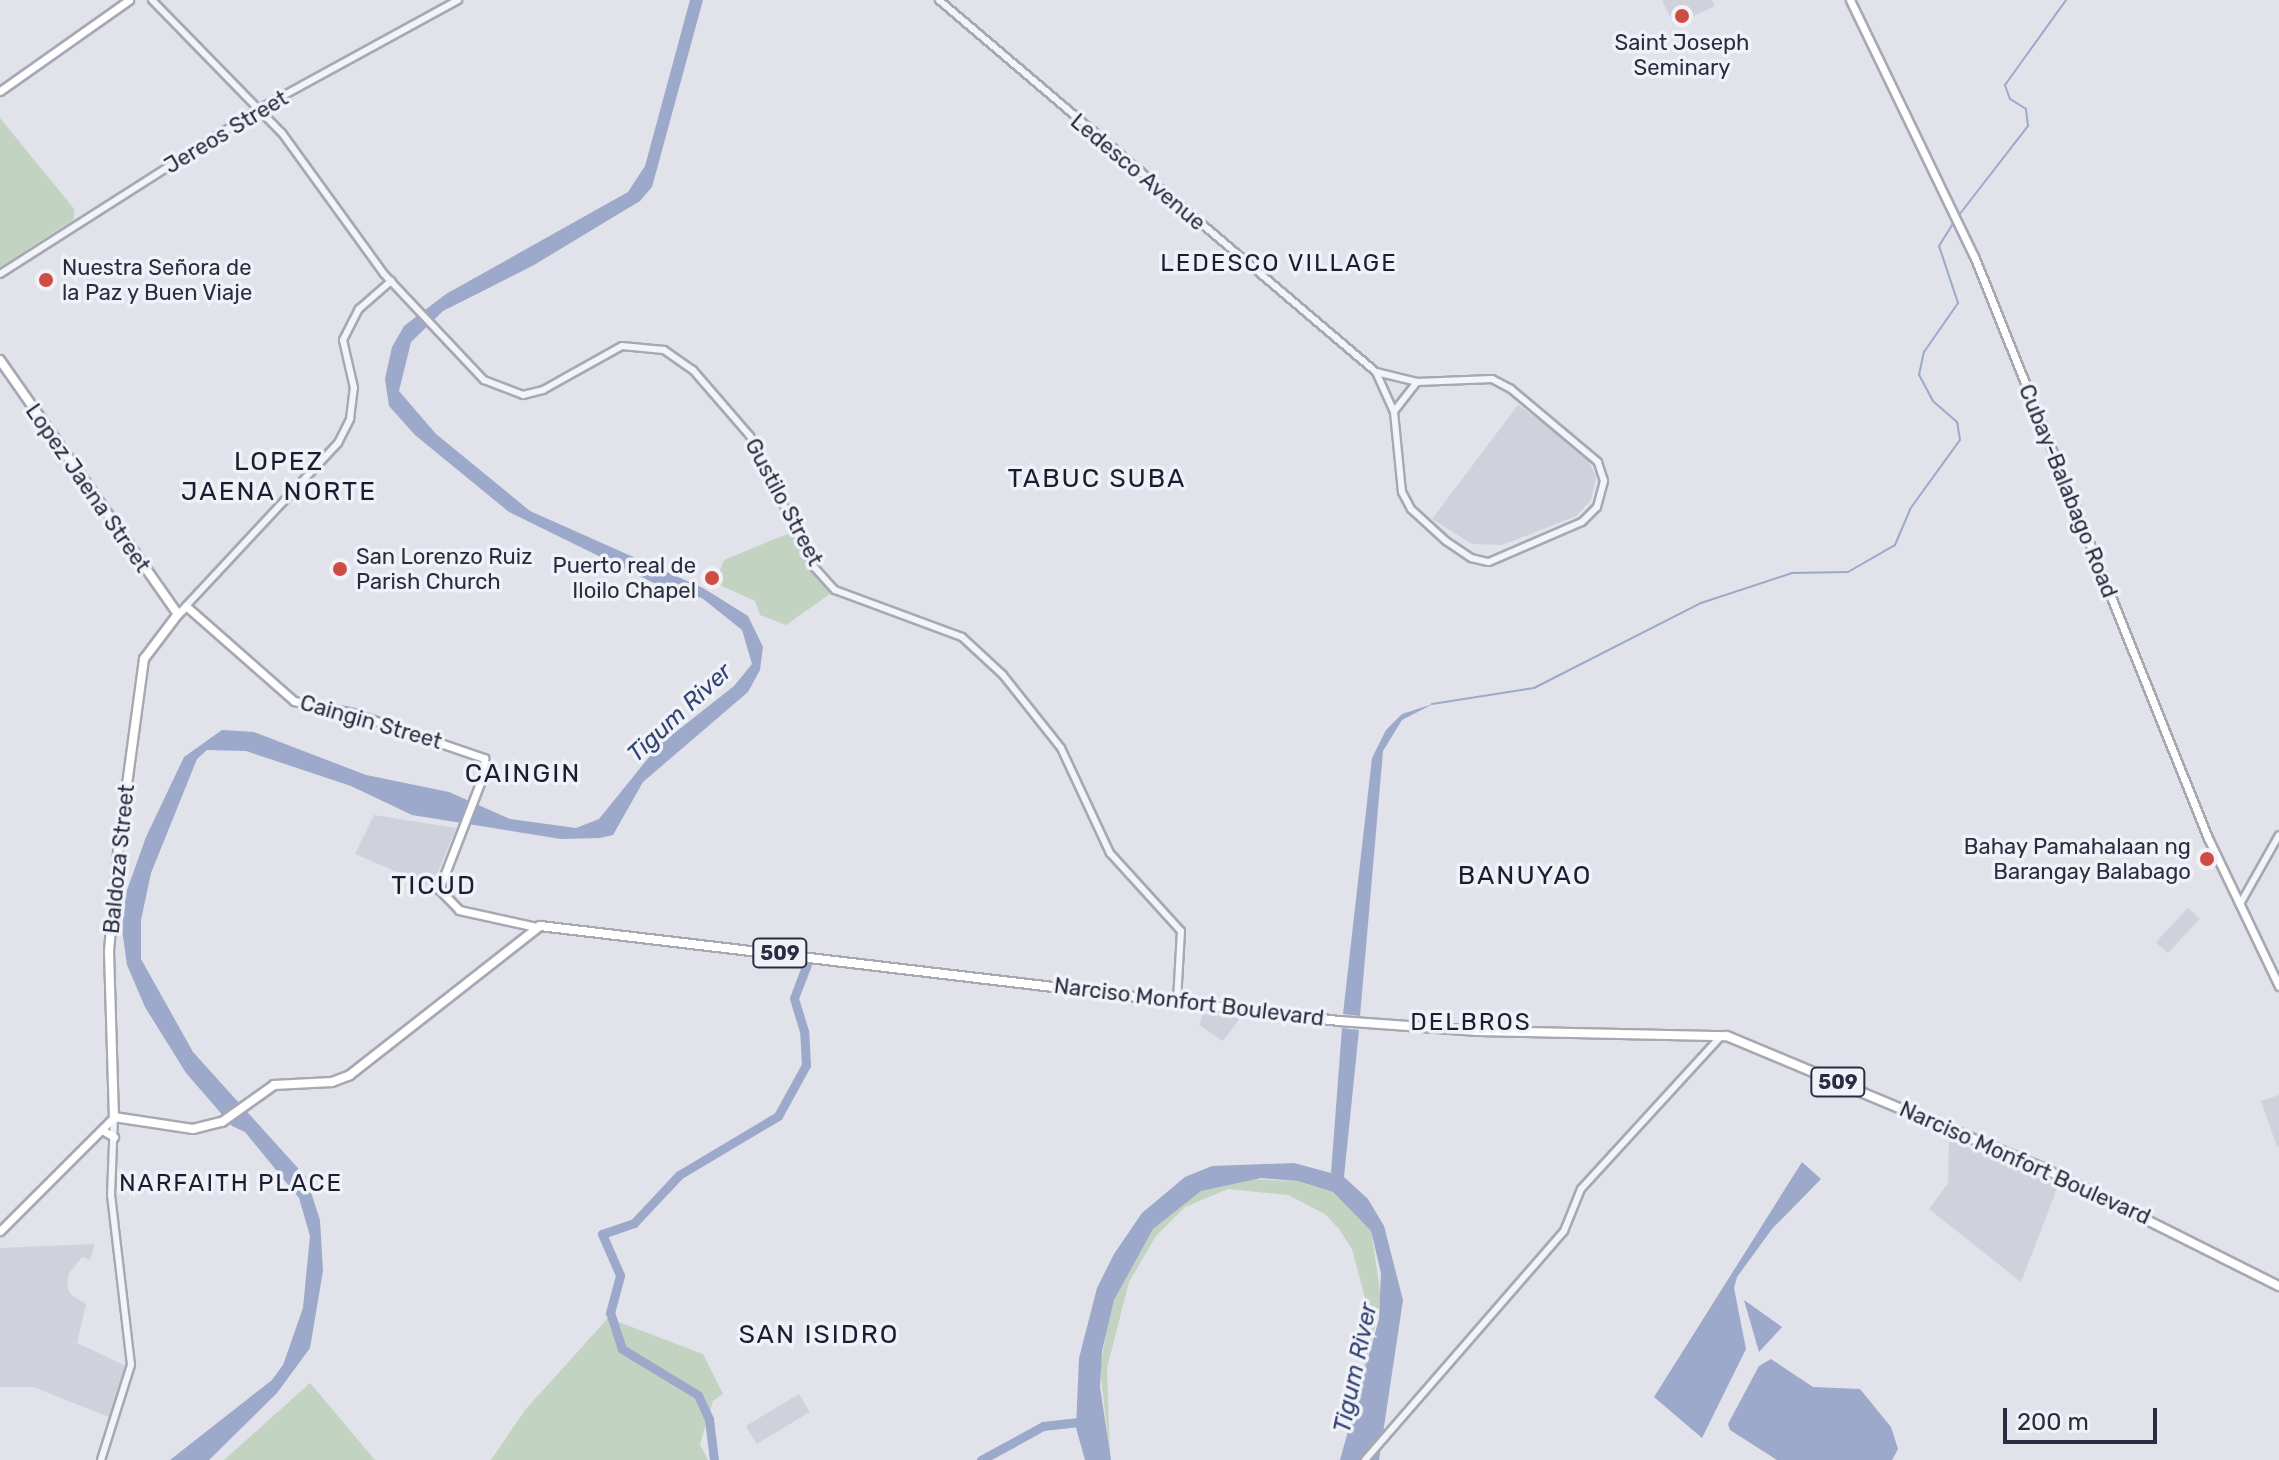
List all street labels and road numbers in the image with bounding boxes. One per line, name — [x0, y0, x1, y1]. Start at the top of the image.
street label: Jereos Street — [159, 85, 293, 179]
street label: Ledesco Avenue — [1065, 108, 1211, 236]
street label: Cubay-Balabago Road — [2013, 380, 2123, 602]
street label: Lopez Jaena Street — [20, 399, 156, 577]
street label: Gustilo Street — [739, 434, 829, 570]
street label: Caingin Street — [297, 689, 445, 755]
street label: Baldoza Street — [98, 783, 140, 935]
road number: 509 — [752, 937, 808, 969]
street label: Narciso Monfort Boulevard — [1053, 972, 1325, 1032]
road number: 509 — [1810, 1066, 1866, 1098]
street label: Narciso Monfort Boulevard — [1896, 1096, 2154, 1230]

